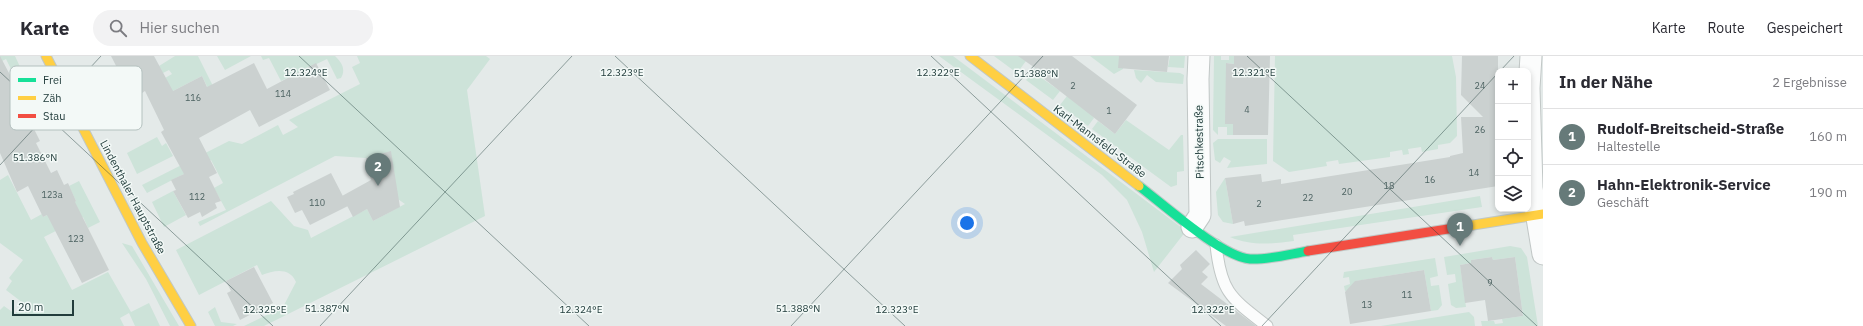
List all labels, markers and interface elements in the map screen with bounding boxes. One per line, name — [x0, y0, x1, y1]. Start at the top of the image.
search box — [93, 10, 373, 46]
text: Karte — [20, 16, 69, 40]
icon: search — [107, 17, 129, 39]
text: Hier suchen — [139, 18, 220, 37]
text: Karte — [1652, 19, 1686, 37]
text: Route — [1708, 19, 1745, 37]
text: Gespeichert — [1767, 19, 1843, 37]
legend — [10, 66, 142, 130]
text: 12.324°E — [284, 66, 328, 79]
text: 12.323°E — [600, 66, 644, 79]
text: 12.322°E — [916, 66, 960, 79]
text: 12.321°E — [1232, 66, 1276, 79]
text: 51.388°N — [1014, 67, 1058, 80]
map controls — [1495, 68, 1531, 212]
button: + — [1495, 68, 1531, 104]
text: In der Nähe — [1559, 71, 1653, 93]
text: Frei — [43, 73, 62, 87]
text: 2 Ergebnisse — [1772, 74, 1847, 91]
house number: 2 — [1070, 80, 1076, 91]
house number: 24 — [1475, 80, 1485, 91]
house number: 114 — [275, 88, 291, 99]
text: Zäh — [43, 91, 62, 105]
house number: 116 — [185, 92, 201, 103]
street label: Karl-Mannsfeld-Straße — [1051, 101, 1149, 181]
house number: 4 — [1244, 104, 1250, 115]
button: − — [1495, 104, 1531, 140]
house number: 1 — [1106, 105, 1112, 116]
street label: Pitschkestraße — [1191, 105, 1207, 179]
text: Stau — [43, 109, 65, 123]
text: Rudolf-Breitscheid-Straße — [1597, 119, 1784, 138]
house number: 26 — [1475, 124, 1485, 135]
text: 1 — [1568, 128, 1576, 145]
text: 160 m — [1809, 128, 1847, 145]
street label: Lindenthaler Hauptstraße — [97, 138, 169, 256]
text: Haltestelle — [1597, 138, 1660, 155]
button: locate — [1495, 140, 1531, 176]
text: 51.386°N — [13, 151, 57, 164]
pin: 2 — [365, 153, 391, 186]
house number: 14 — [1469, 167, 1479, 178]
house number: 16 — [1425, 174, 1435, 185]
text: Hahn-Elektronik-Service — [1597, 175, 1771, 194]
button: layers — [1495, 176, 1531, 212]
house number: 18 — [1384, 180, 1394, 191]
text: 2 — [1568, 184, 1576, 201]
text: 190 m — [1809, 184, 1847, 201]
house number: 20 — [1342, 186, 1352, 197]
house number: 123a — [41, 189, 63, 200]
house number: 112 — [189, 191, 205, 202]
house number: 22 — [1303, 192, 1313, 203]
text: Geschäft — [1597, 194, 1649, 211]
house number: 110 — [309, 197, 325, 208]
house number: 2 — [1256, 198, 1262, 209]
your location — [957, 213, 977, 233]
pin: 1 — [1447, 213, 1473, 246]
house number: 123 — [68, 233, 84, 244]
house number: 9 — [1487, 277, 1493, 288]
house number: 11 — [1402, 289, 1412, 300]
scale bar — [12, 298, 74, 317]
house number: 13 — [1362, 299, 1372, 310]
text: 20 m — [18, 300, 43, 314]
text: 51.387°N — [305, 302, 349, 315]
text: 51.388°N — [776, 302, 820, 315]
text: 12.325°E — [243, 303, 287, 316]
text: 12.324°E — [559, 303, 603, 316]
text: 12.323°E — [875, 303, 919, 316]
text: 12.322°E — [1191, 303, 1235, 316]

